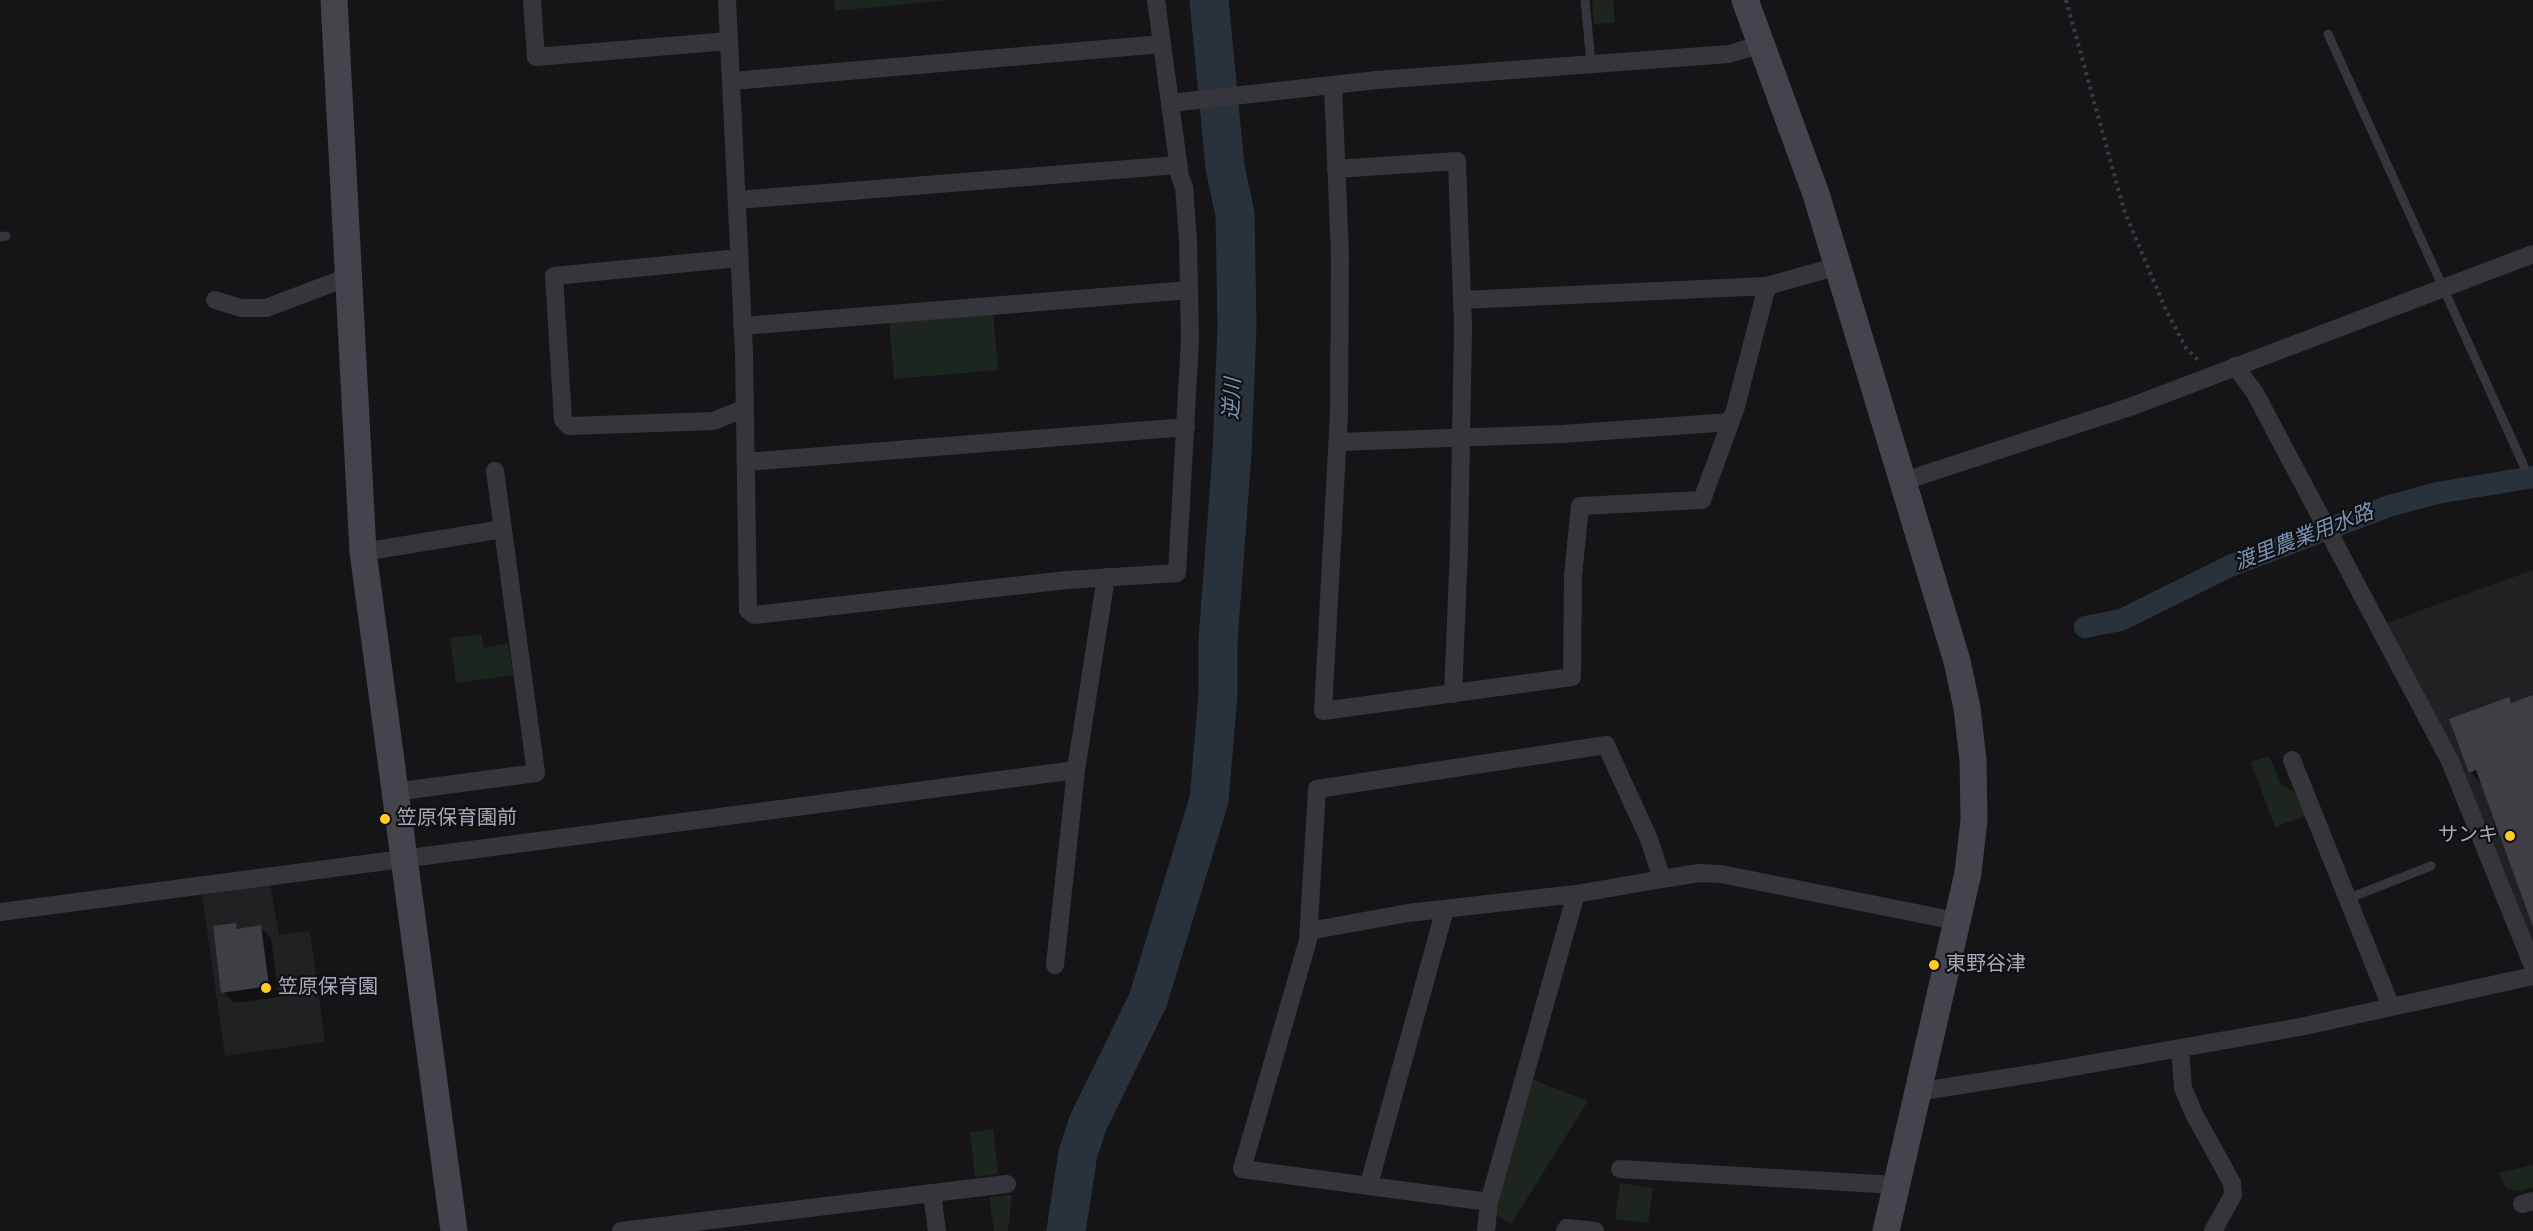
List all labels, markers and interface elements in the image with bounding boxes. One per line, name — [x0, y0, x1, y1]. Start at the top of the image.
water label: 逆川 — [1219, 377, 1247, 421]
water label: 渡里農業用水路 — [2231, 500, 2377, 576]
place label: 笠原保育園前 — [397, 807, 517, 831]
marker: 笠原保育園前 — [378, 812, 392, 826]
place label: サンキ — [2438, 824, 2498, 848]
marker: サンキ — [2503, 829, 2517, 843]
place label: 東野谷津 — [1946, 953, 2026, 977]
marker: 東野谷津 — [1927, 958, 1941, 972]
place label: 笠原保育園 — [278, 976, 378, 1000]
marker: 笠原保育園 — [259, 981, 273, 995]

